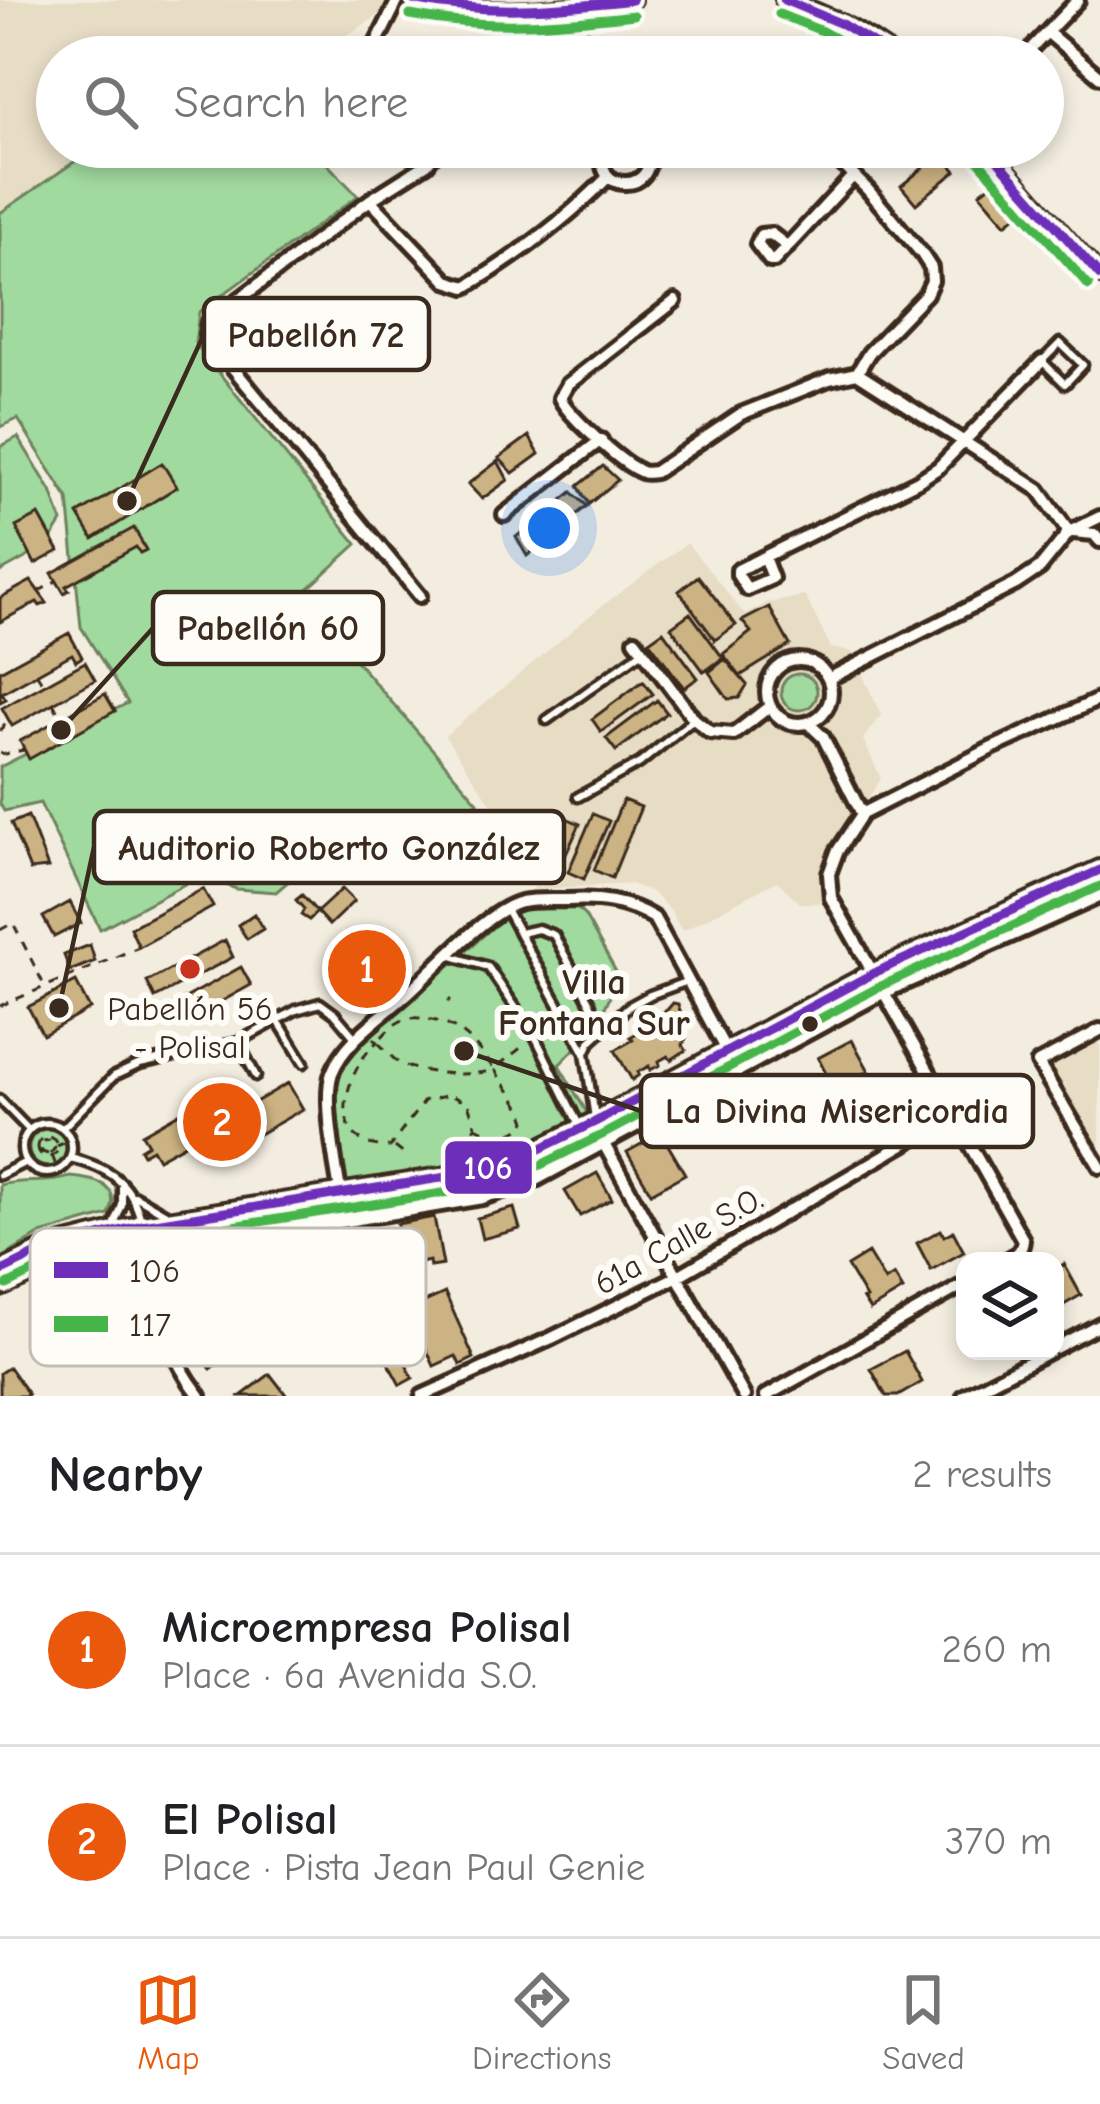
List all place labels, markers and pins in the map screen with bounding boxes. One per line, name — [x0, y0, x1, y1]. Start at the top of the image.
callout: Pabellón 72 — [204, 298, 429, 370]
callout: Pabellón 60 — [153, 592, 383, 664]
callout: Auditorio Roberto González — [94, 811, 564, 883]
pin: 1 — [328, 924, 406, 1014]
marker: Pabellón 56 - Polisal — [177, 956, 203, 982]
place label: Pabellón 56 - Polisal — [107, 990, 273, 1066]
unlabelled marker — [799, 1013, 821, 1035]
callout: La Divina Misericordia — [641, 1075, 1033, 1147]
pin: 2 — [183, 1077, 261, 1167]

